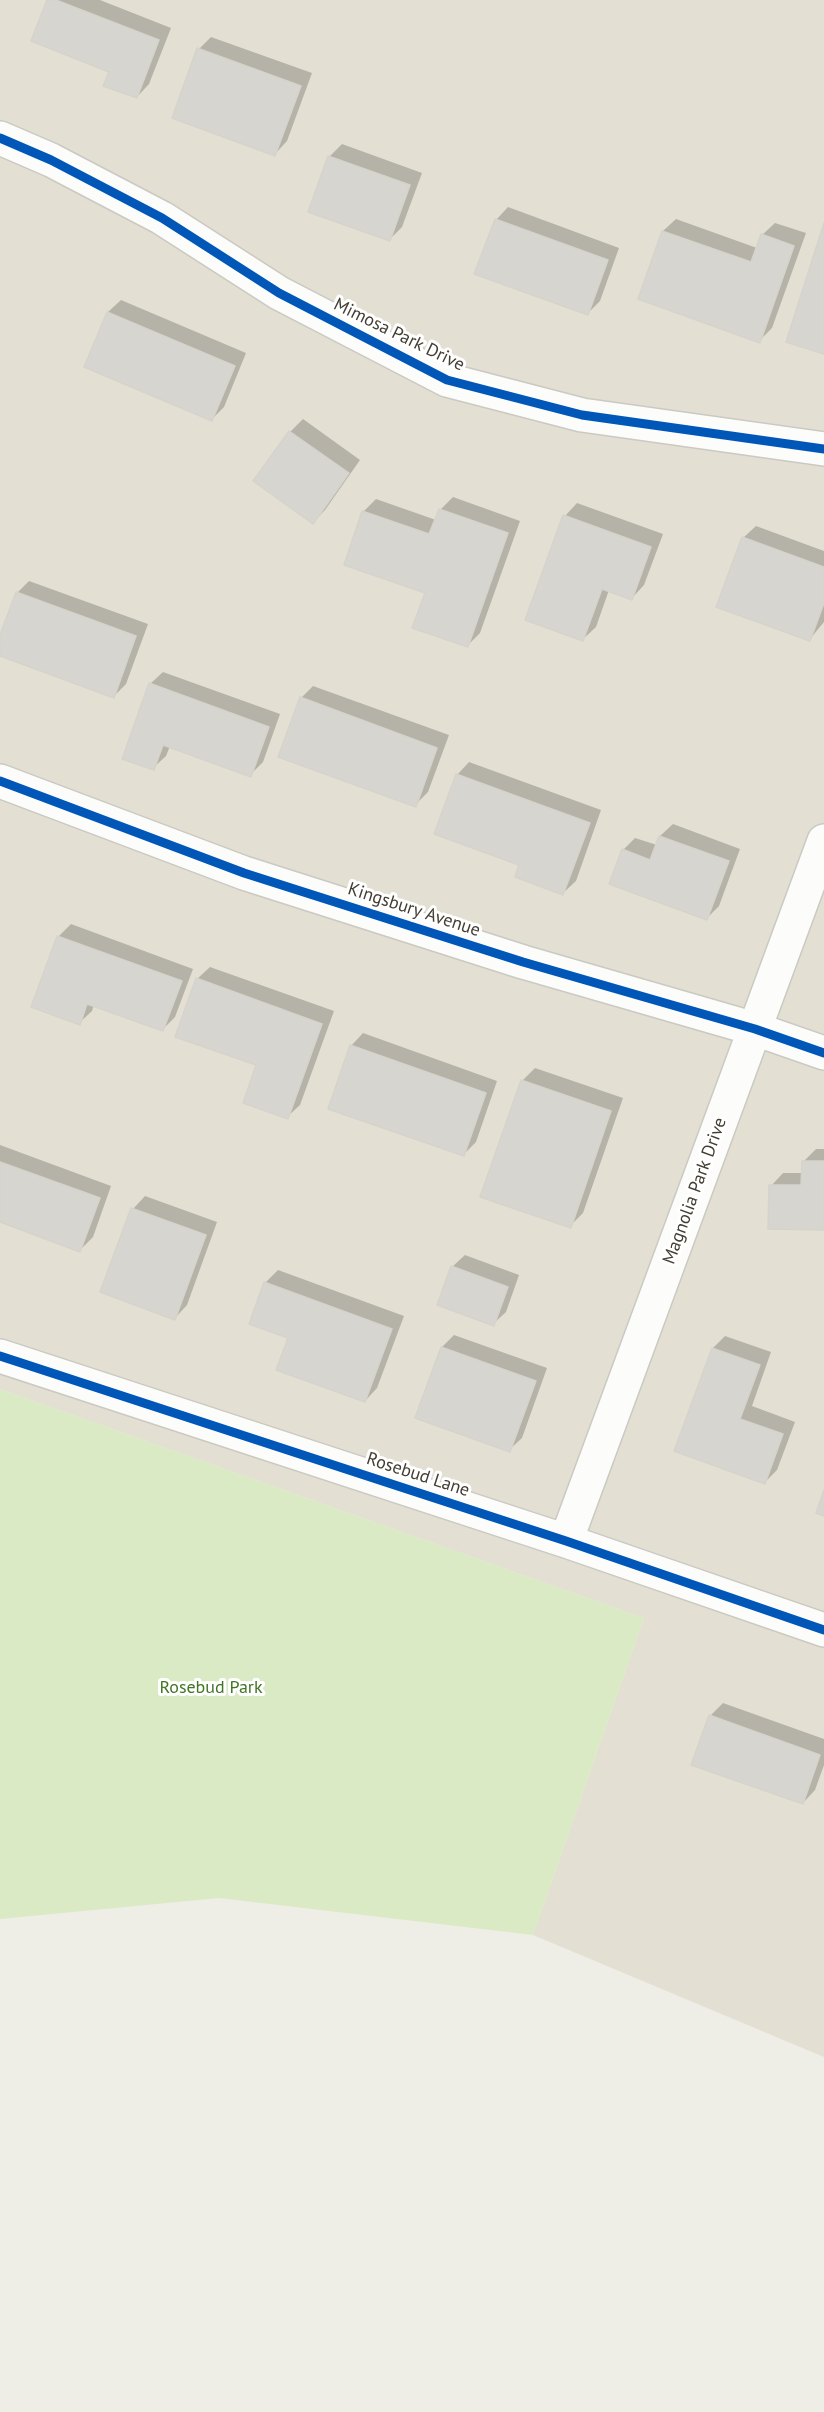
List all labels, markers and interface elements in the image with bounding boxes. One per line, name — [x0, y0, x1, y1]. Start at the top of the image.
street label: Mimosa Park Drive — [330, 294, 468, 376]
street label: Kingsbury Avenue — [345, 878, 483, 942]
street label: Magnolia Park Drive — [658, 1115, 732, 1267]
street label: Rosebud Lane — [364, 1448, 472, 1502]
park label: Rosebud Park — [159, 1677, 263, 1699]

